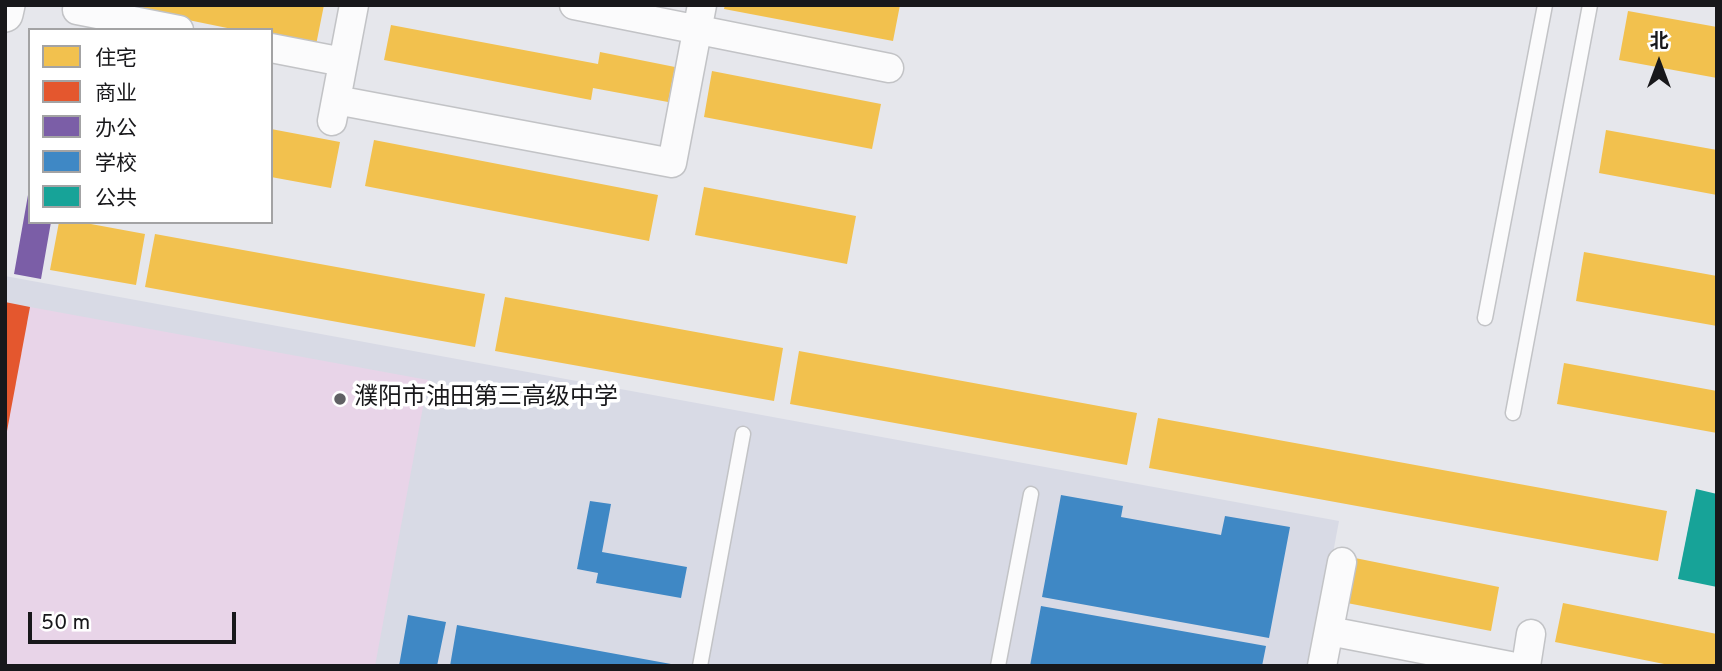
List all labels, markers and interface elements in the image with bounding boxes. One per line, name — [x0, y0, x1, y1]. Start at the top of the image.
legend — [28, 28, 273, 224]
north arrow — [1624, 28, 1694, 98]
text: 北 — [1649, 30, 1669, 54]
text: 住宅 — [95, 46, 137, 73]
text: 商业 — [95, 81, 137, 108]
text: 办公 — [95, 116, 137, 143]
text: 学校 — [95, 151, 137, 178]
text: 公共 — [95, 186, 137, 213]
place label: 濮阳市油田第三高级中学 — [354, 385, 618, 413]
marker: 濮阳市油田第三高级中学 — [332, 391, 348, 407]
scale bar — [32, 598, 240, 642]
text: 50 m — [41, 610, 90, 637]

